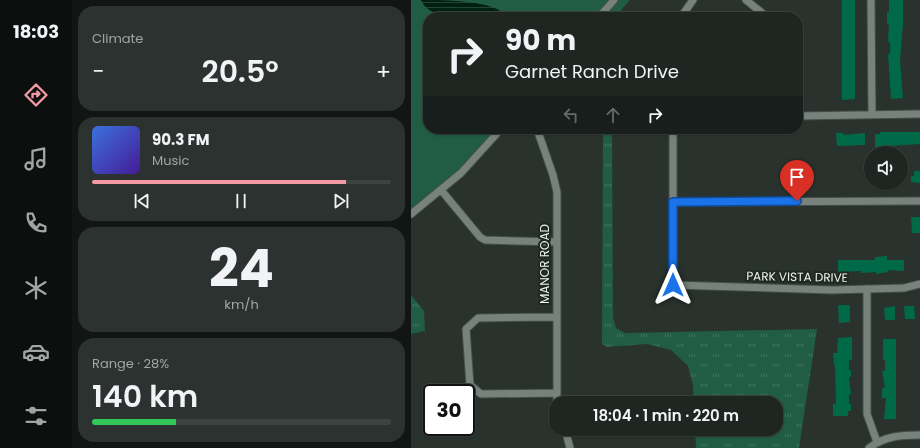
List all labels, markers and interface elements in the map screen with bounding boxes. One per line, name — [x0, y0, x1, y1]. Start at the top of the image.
text: 18:03 — [13, 19, 59, 44]
text: 90 m — [505, 21, 576, 60]
icon: right — [439, 28, 491, 80]
text: Climate — [92, 29, 143, 48]
text: 20.5° — [202, 50, 279, 93]
text: − — [92, 56, 104, 87]
text: + — [376, 56, 391, 87]
text: Garnet Ranch Drive — [505, 59, 679, 84]
icon: directions — [22, 81, 50, 109]
icon: left — [560, 104, 582, 126]
icon: ahead — [602, 104, 624, 126]
icon: right — [644, 104, 666, 126]
text: 90.3 FM — [152, 129, 209, 150]
icon: music — [22, 145, 50, 173]
map controls — [864, 146, 908, 190]
button: sound — [864, 146, 908, 190]
text: Music — [152, 151, 189, 170]
pin — [780, 160, 814, 201]
icon: arrive — [786, 166, 808, 188]
icon: previous — [131, 190, 153, 212]
icon: pause — [230, 190, 252, 212]
icon: next — [330, 190, 352, 212]
icon: phone — [22, 209, 50, 237]
street label: MANOR ROAD — [536, 224, 553, 304]
text: 24 — [209, 232, 274, 305]
position arrow — [652, 264, 694, 306]
street label: PARK VISTA DRIVE — [746, 267, 848, 286]
icon: climate — [22, 274, 50, 302]
text: km/h — [224, 295, 259, 314]
icon: car — [22, 338, 50, 366]
text: Range · 28% — [92, 354, 169, 373]
text: 140 km — [92, 375, 198, 418]
speed limit sign: 30 — [423, 384, 475, 436]
icon: filters — [22, 402, 50, 430]
text: 18:04 · 1 min · 220 m — [593, 405, 739, 426]

